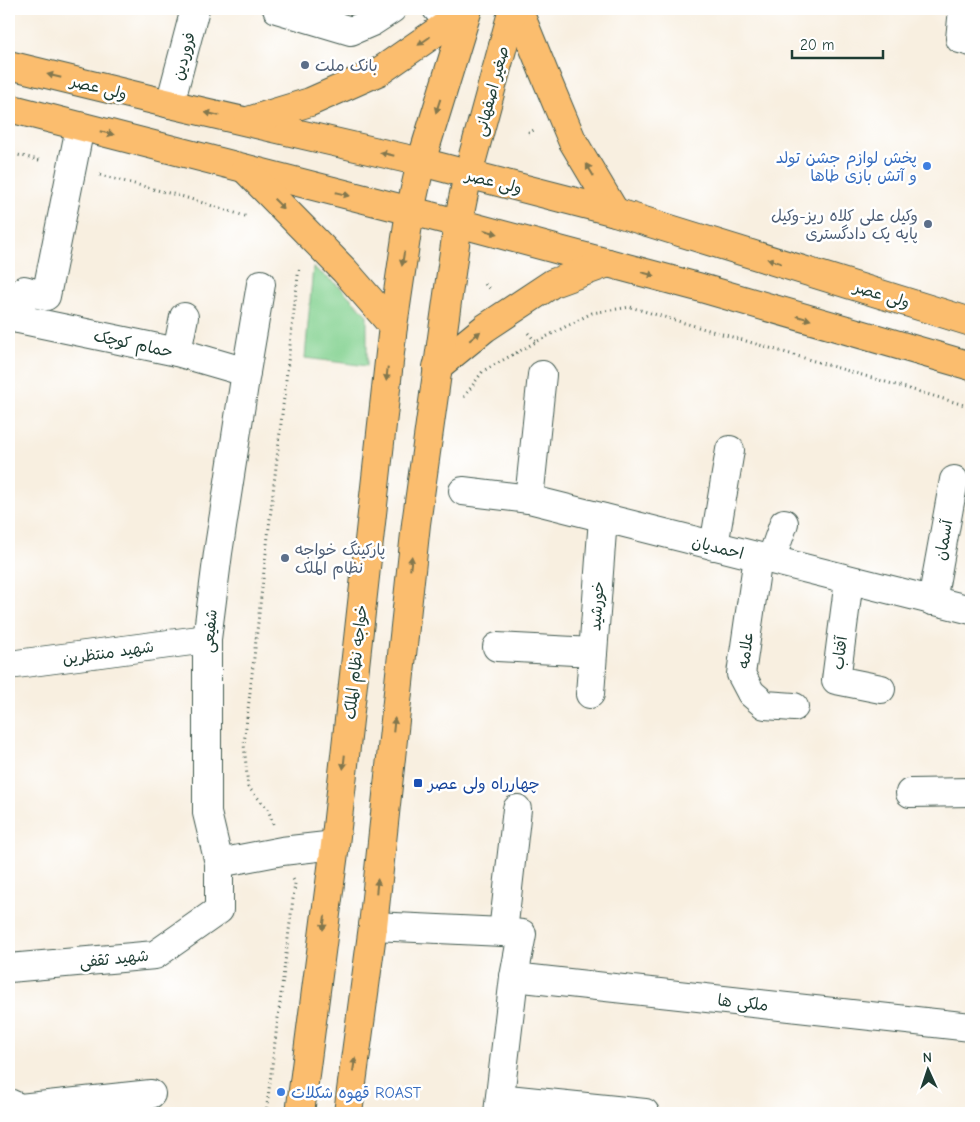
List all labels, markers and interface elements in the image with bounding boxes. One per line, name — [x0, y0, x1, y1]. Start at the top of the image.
scale bar — [792, 28, 884, 60]
street label: فروردین — [169, 30, 199, 82]
one-way arrow — [417, 36, 431, 46]
text: 20 m — [800, 36, 834, 54]
street label: صغیر اصفهانی — [471, 44, 514, 139]
place label: بانک ملت — [315, 57, 378, 75]
marker: بانک ملت — [299, 59, 311, 71]
one-way arrow — [46, 72, 61, 80]
street label: ولی عصر — [66, 72, 129, 105]
one-way arrow — [434, 98, 442, 113]
one-way arrow — [204, 110, 219, 118]
one-way arrow — [99, 130, 114, 138]
place label: پخش لوازم جشن تولد و آتش بازی طاها — [776, 149, 917, 185]
one-way arrow — [380, 150, 395, 158]
marker: پخش لوازم جشن تولد و آتش بازی طاها — [921, 160, 933, 172]
one-way arrow — [585, 164, 594, 177]
street label: ولی عصر — [461, 166, 524, 199]
one-way arrow — [336, 190, 351, 198]
one-way arrow — [273, 198, 285, 210]
place label: وکیل علی کلاه ریز-وکیل پایه یک دادگستری — [771, 207, 918, 244]
marker: وکیل علی کلاه ریز-وکیل پایه یک دادگستری — [922, 218, 934, 230]
one-way arrow — [484, 228, 499, 236]
one-way arrow — [398, 252, 406, 268]
one-way arrow — [767, 257, 782, 264]
one-way arrow — [640, 270, 656, 278]
street label: ولی عصر — [849, 277, 912, 313]
one-way arrow — [797, 314, 812, 322]
street label: حمام کوچک — [91, 327, 174, 364]
one-way arrow — [468, 331, 481, 342]
one-way arrow — [383, 367, 391, 383]
street label: آسمان — [932, 517, 957, 562]
street label: احمدیان — [690, 533, 746, 563]
place label: پارکینگ خواجه نظام الملک — [295, 540, 386, 580]
marker: پارکینگ خواجه نظام الملک — [279, 552, 291, 564]
one-way arrow — [408, 555, 416, 571]
street label: خورشید — [586, 581, 609, 632]
street label: خواجه نظام الملک — [341, 604, 374, 721]
street label: شفیعی — [199, 609, 222, 654]
street label: علامه — [735, 631, 757, 670]
street label: آفتاب — [829, 634, 851, 671]
street label: شهید منتظرین — [61, 638, 155, 668]
one-way arrow — [390, 716, 398, 732]
one-way arrow — [340, 754, 348, 770]
place label: چهارراه ولی عصر — [426, 775, 540, 794]
marker: چهارراه ولی عصر — [412, 777, 424, 789]
one-way arrow — [373, 878, 381, 894]
one-way arrow — [320, 916, 328, 932]
street label: شهید ثقفی — [79, 946, 150, 973]
street label: ملکی ها — [716, 991, 769, 1016]
north arrow — [902, 1044, 952, 1094]
text: N — [922, 1049, 932, 1066]
one-way arrow — [351, 1057, 359, 1073]
place label: قهوه شکلات ROAST — [291, 1084, 422, 1103]
marker: قهوه شکلات ROAST — [275, 1086, 287, 1098]

